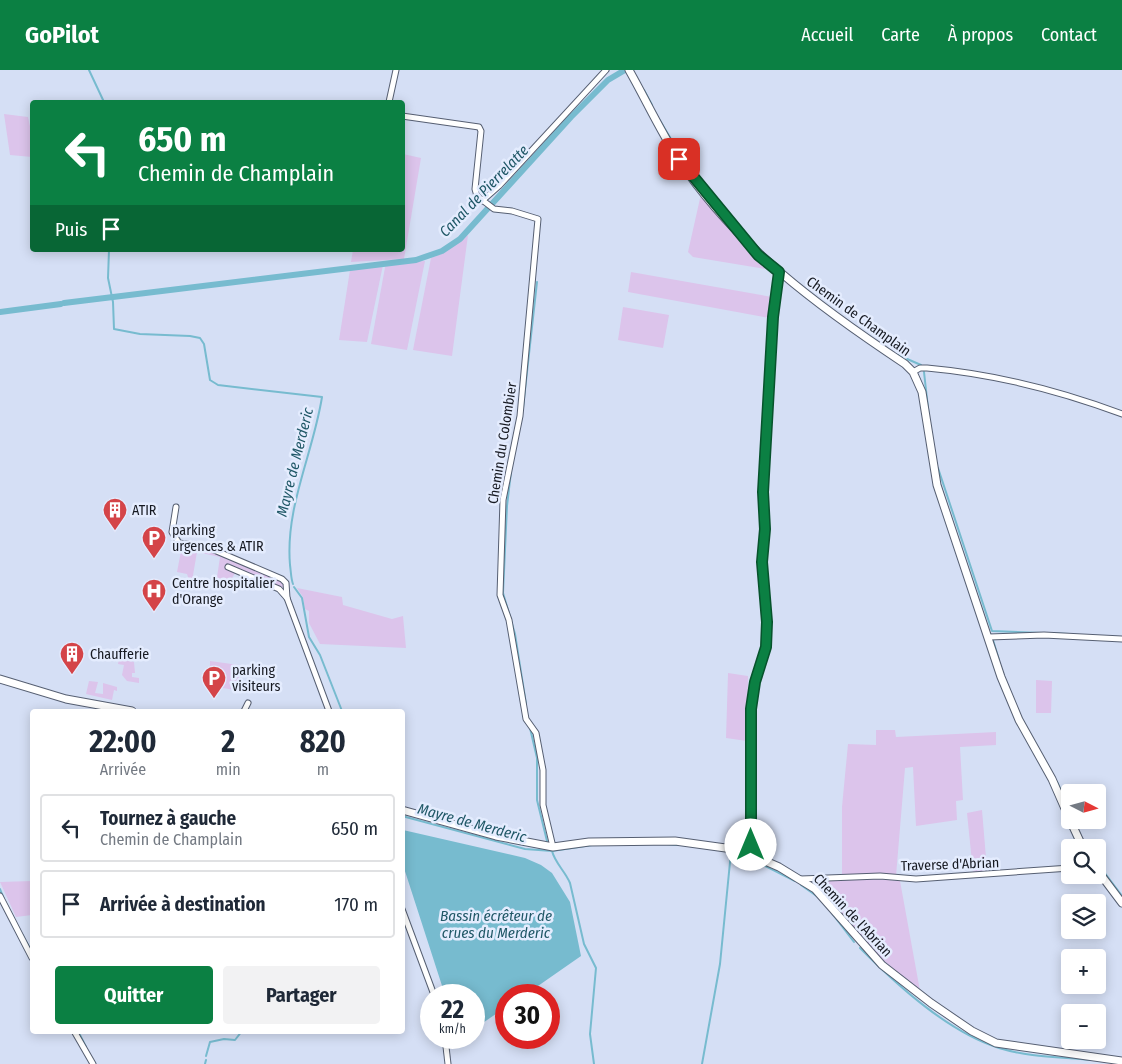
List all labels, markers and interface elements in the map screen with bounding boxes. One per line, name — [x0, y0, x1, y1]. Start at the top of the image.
text: GoPilot — [25, 21, 99, 49]
text: Accueil — [801, 24, 853, 46]
text: Carte — [881, 24, 920, 46]
text: À propos — [948, 24, 1013, 46]
text: Contact — [1041, 24, 1097, 46]
text: 650 m — [138, 118, 226, 160]
icon: left — [55, 120, 120, 185]
pin — [658, 138, 700, 180]
water label: Canal de Pierrelatte — [436, 141, 532, 241]
icon: arrive — [665, 145, 693, 173]
text: Chemin de Champlain — [138, 160, 334, 187]
icon: arrive — [97, 215, 125, 243]
text: Puis — [55, 218, 87, 241]
street label: Chemin de Champlain — [803, 273, 914, 360]
street label: Chemin du Colombier — [484, 381, 521, 505]
water label: Mayre de Merderic — [273, 405, 317, 518]
building icon: ATIR — [102, 497, 128, 531]
place label: ATIR — [132, 502, 157, 519]
place label: parking urgences & ATIR — [172, 522, 264, 555]
parking icon: parking urgences & ATIR — [141, 525, 167, 559]
place label: Centre hospitalier d'Orange — [172, 575, 274, 608]
hospital icon: Centre hospitalier d'Orange — [141, 578, 167, 612]
building icon: Chaufferie — [59, 641, 85, 675]
place label: Chaufferie — [90, 646, 149, 663]
place label: parking visiteurs — [232, 662, 281, 695]
parking icon: parking visiteurs — [201, 665, 227, 699]
text: 22:00 — [89, 724, 157, 760]
text: 2 — [221, 724, 235, 760]
text: 820 — [300, 724, 346, 760]
text: Arrivée — [100, 760, 146, 779]
text: min — [216, 760, 241, 779]
text: m — [317, 760, 329, 779]
north arrow — [1061, 784, 1106, 829]
map controls — [1061, 784, 1106, 1049]
water label: Mayre de Merderic — [416, 800, 529, 846]
text: Tournez à gauche — [100, 807, 236, 830]
icon: left — [57, 814, 85, 842]
text: 650 m — [331, 817, 378, 840]
position arrow — [724, 818, 776, 870]
text: Chemin de Champlain — [100, 830, 243, 849]
button: search — [1061, 839, 1106, 884]
street label: Traverse d'Abrian — [900, 854, 1000, 875]
street label: Chemin de l'Abrian — [810, 870, 895, 960]
icon: arrive — [57, 890, 85, 918]
text: Arrivée à destination — [100, 893, 266, 916]
text: 170 m — [334, 893, 378, 916]
button: layers — [1061, 894, 1106, 939]
water label: Bassin écrêteur de crues du Merderic — [440, 907, 552, 942]
button: + — [1061, 949, 1106, 994]
button: Quitter — [55, 966, 213, 1024]
button: Partager — [223, 966, 380, 1024]
speed limit sign: 30 — [495, 984, 560, 1049]
text: 22 — [441, 995, 464, 1025]
button: − — [1061, 1004, 1106, 1049]
text: km/h — [439, 1022, 466, 1036]

